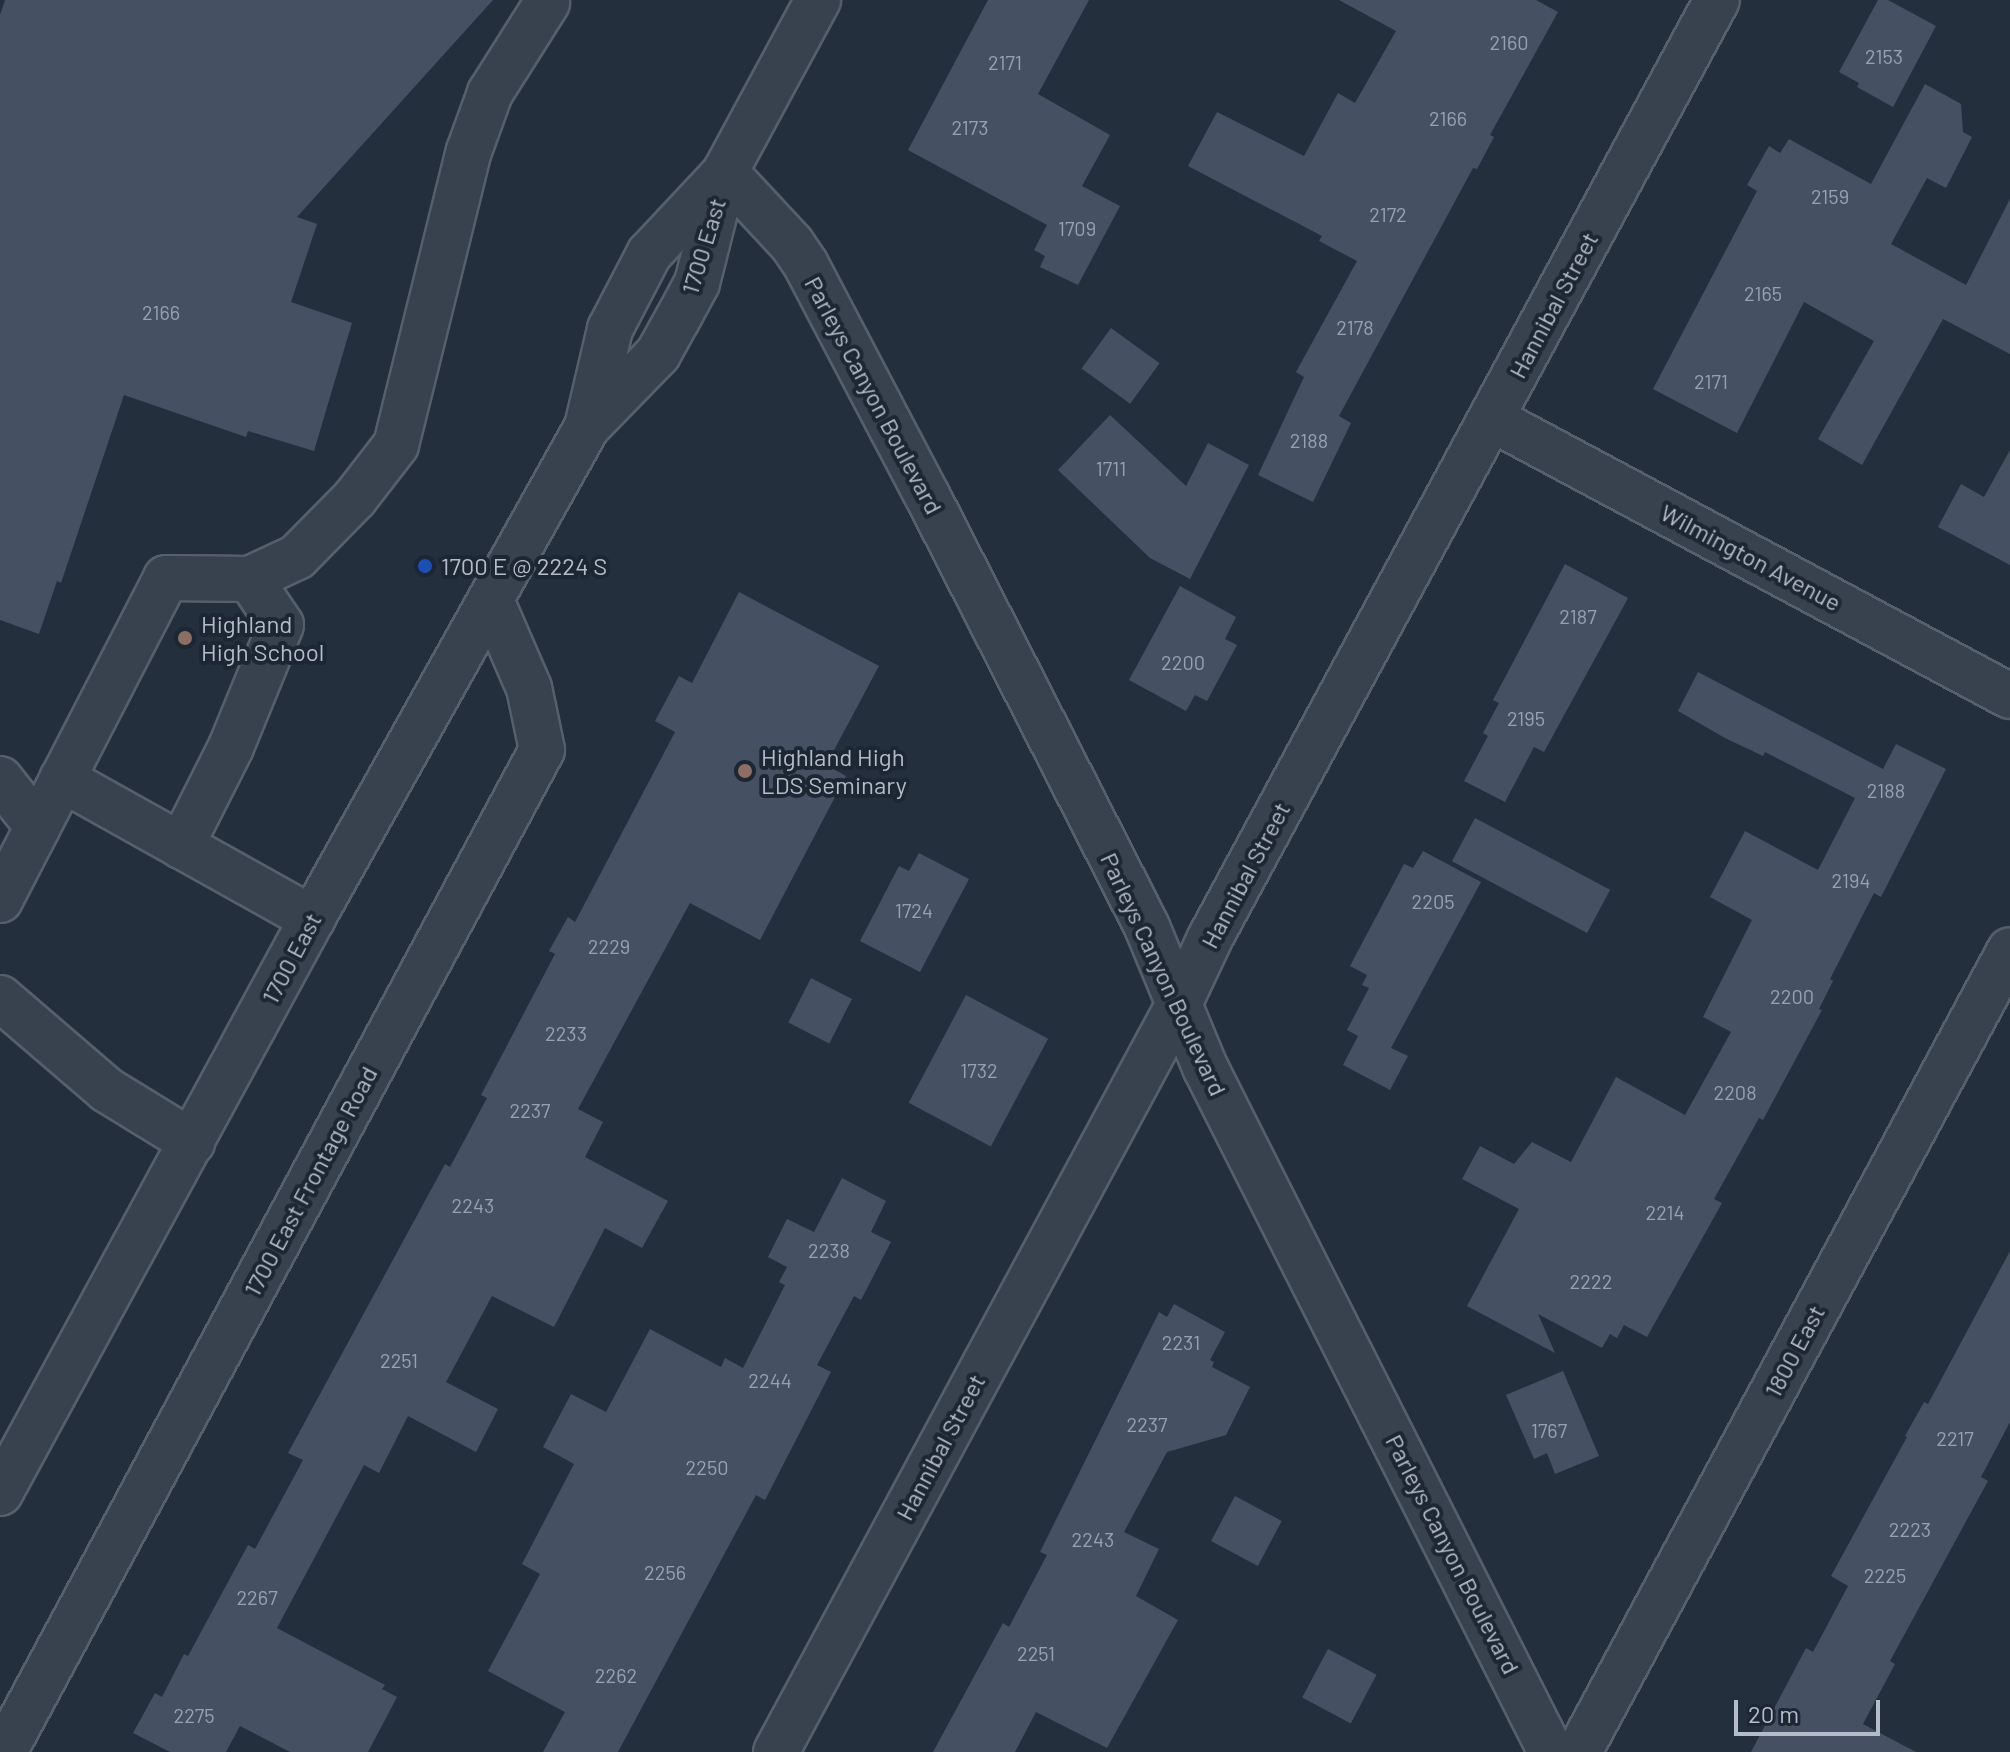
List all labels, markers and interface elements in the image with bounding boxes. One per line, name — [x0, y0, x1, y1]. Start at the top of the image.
house number: 2160 — [1489, 30, 1529, 54]
house number: 2153 — [1865, 44, 1903, 68]
house number: 2171 — [988, 50, 1022, 74]
house number: 2166 — [1429, 106, 1467, 130]
house number: 2173 — [951, 115, 989, 139]
house number: 2159 — [1811, 184, 1849, 208]
street label: 1700 East — [675, 195, 731, 297]
house number: 2172 — [1369, 202, 1407, 226]
house number: 1709 — [1058, 216, 1096, 240]
street label: Hannibal Street — [1502, 227, 1604, 383]
street label: Parleys Canyon Boulevard — [799, 271, 949, 519]
house number: 2165 — [1744, 281, 1782, 305]
house number: 2166 — [142, 300, 180, 324]
house number: 2178 — [1336, 315, 1374, 339]
house number: 2171 — [1694, 369, 1728, 393]
house number: 2188 — [1290, 428, 1328, 452]
house number: 1711 — [1096, 456, 1126, 480]
street label: Wilmington Avenue — [1656, 497, 1846, 617]
place label: 1700 E @ 2224 S — [441, 552, 607, 580]
marker: 1700 E @ 2224 S — [416, 557, 434, 575]
house number: 2187 — [1559, 604, 1597, 628]
place label: Highland High School — [201, 610, 324, 666]
marker: Highland High School — [176, 629, 194, 647]
house number: 2200 — [1161, 650, 1205, 674]
house number: 2195 — [1507, 706, 1545, 730]
place label: Highland High LDS Seminary — [761, 743, 907, 799]
marker: Highland High LDS Seminary — [736, 762, 754, 780]
house number: 2188 — [1867, 778, 1905, 802]
street label: Hannibal Street — [1194, 797, 1296, 953]
street label: Parleys Canyon Boulevard — [1095, 848, 1233, 1100]
house number: 2194 — [1832, 868, 1870, 892]
house number: 2205 — [1411, 889, 1455, 913]
house number: 1724 — [895, 898, 933, 922]
street label: 1700 East — [255, 908, 327, 1008]
house number: 2229 — [588, 934, 630, 958]
house number: 2200 — [1770, 984, 1814, 1008]
house number: 2233 — [545, 1021, 587, 1045]
house number: 1732 — [960, 1058, 998, 1082]
street label: 1700 East Frontage Road — [237, 1061, 383, 1301]
house number: 2208 — [1713, 1080, 1757, 1104]
house number: 2237 — [509, 1098, 551, 1122]
house number: 2243 — [452, 1193, 494, 1217]
house number: 2214 — [1645, 1200, 1685, 1224]
house number: 2238 — [808, 1238, 850, 1262]
house number: 2222 — [1570, 1269, 1612, 1293]
street label: 1800 East — [1758, 1300, 1830, 1402]
house number: 2231 — [1162, 1330, 1200, 1354]
house number: 2251 — [380, 1348, 418, 1372]
house number: 2244 — [748, 1368, 792, 1392]
street label: Hannibal Street — [889, 1369, 991, 1525]
house number: 2237 — [1126, 1412, 1168, 1436]
house number: 1767 — [1531, 1418, 1567, 1442]
house number: 2217 — [1936, 1426, 1974, 1450]
street label: Parleys Canyon Boulevard — [1380, 1430, 1526, 1678]
house number: 2250 — [685, 1455, 729, 1479]
house number: 2223 — [1889, 1517, 1931, 1541]
house number: 2243 — [1072, 1527, 1114, 1551]
house number: 2256 — [644, 1560, 686, 1584]
house number: 2225 — [1864, 1563, 1906, 1587]
house number: 2267 — [236, 1585, 278, 1609]
house number: 2251 — [1017, 1641, 1055, 1665]
house number: 2262 — [595, 1663, 637, 1687]
scale bar — [1738, 1684, 1884, 1734]
text: 20 m — [1748, 1699, 1799, 1728]
house number: 2275 — [173, 1703, 215, 1727]

